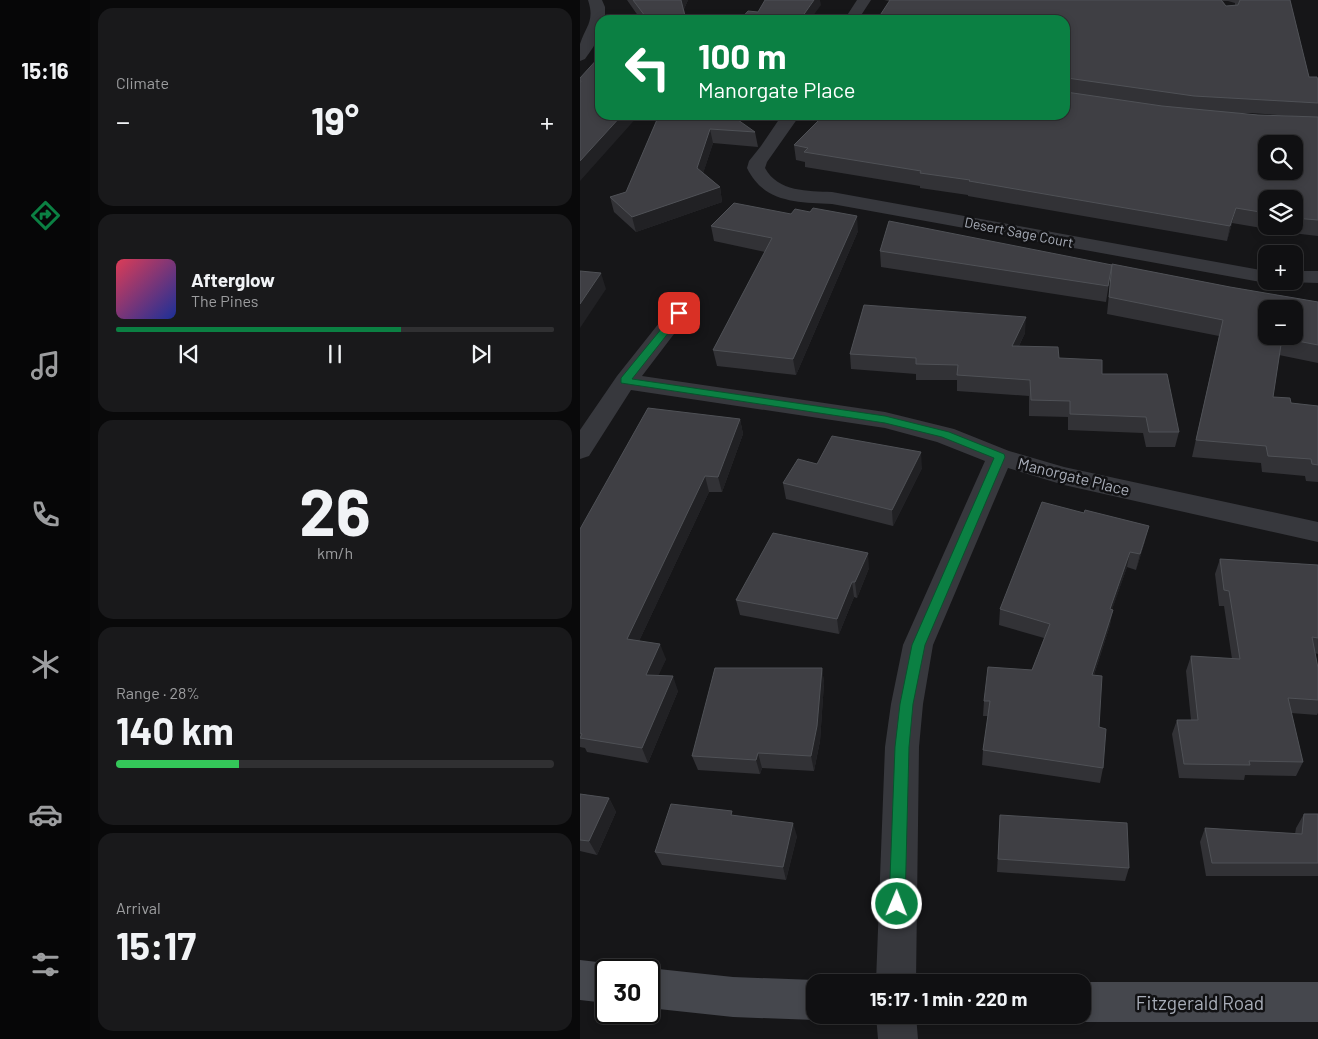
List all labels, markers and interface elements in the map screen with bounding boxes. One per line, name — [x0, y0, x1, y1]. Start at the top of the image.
text: 100 m — [698, 34, 787, 76]
icon: left — [615, 35, 680, 100]
text: 15:16 — [21, 57, 69, 83]
text: Climate — [116, 73, 169, 92]
text: Manorgate Place — [698, 76, 856, 102]
text: 19° — [311, 97, 359, 143]
text: − — [116, 104, 130, 138]
text: + — [540, 104, 554, 138]
map controls — [1258, 135, 1303, 345]
button: search — [1258, 135, 1303, 180]
button: layers — [1258, 190, 1303, 235]
icon: directions — [28, 198, 63, 233]
street label: Desert Sage Court — [963, 213, 1075, 251]
button: + — [1258, 245, 1303, 290]
text: Afterglow — [191, 268, 275, 291]
text: The Pines — [191, 291, 259, 310]
pin — [658, 292, 700, 334]
icon: arrive — [665, 299, 693, 327]
button: − — [1258, 300, 1303, 345]
icon: previous — [175, 340, 203, 368]
icon: pause — [321, 340, 349, 368]
icon: next — [467, 340, 495, 368]
icon: music — [28, 348, 63, 383]
street label: Manorgate Place — [1016, 453, 1132, 499]
text: 26 — [299, 471, 371, 549]
icon: phone — [28, 497, 63, 532]
text: km/h — [317, 543, 353, 562]
icon: climate — [28, 647, 63, 682]
text: Range · 28% — [116, 683, 200, 702]
text: 140 km — [116, 707, 234, 753]
icon: car — [28, 797, 63, 832]
position arrow — [870, 877, 922, 929]
text: Arrival — [116, 898, 161, 917]
text: 15:17 — [116, 922, 196, 968]
icon: filters — [28, 947, 63, 982]
speed limit sign: 30 — [595, 959, 660, 1024]
text: 15:17 · 1 min · 220 m — [870, 987, 1027, 1010]
street label: Fitzgerald Road — [1136, 991, 1264, 1014]

